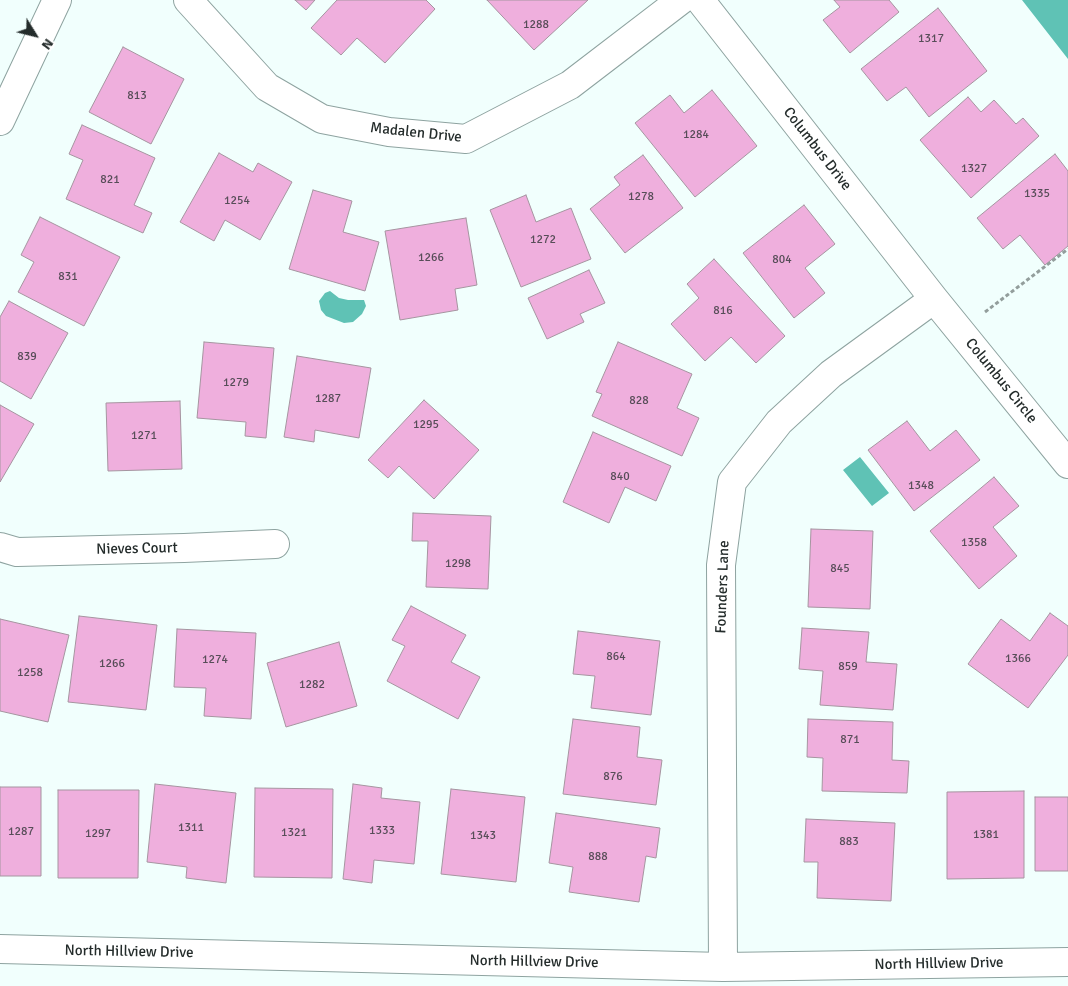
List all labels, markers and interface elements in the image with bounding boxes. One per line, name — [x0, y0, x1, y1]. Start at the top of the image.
north arrow — [10, 10, 60, 60]
house number: 1288 — [523, 18, 549, 32]
house number: 1317 — [918, 32, 944, 46]
text: N — [38, 35, 57, 53]
house number: 813 — [127, 89, 147, 103]
street label: Columbus Drive — [779, 104, 855, 194]
street label: Madalen Drive — [369, 119, 463, 147]
house number: 1284 — [683, 128, 709, 142]
house number: 1327 — [961, 162, 987, 176]
house number: 821 — [100, 173, 120, 187]
house number: 1335 — [1024, 187, 1050, 201]
house number: 1278 — [628, 190, 654, 204]
house number: 1254 — [224, 194, 250, 208]
house number: 1272 — [530, 233, 556, 247]
house number: 1266 — [418, 251, 444, 265]
house number: 804 — [772, 253, 792, 267]
house number: 831 — [58, 270, 78, 284]
house number: 816 — [713, 304, 733, 318]
street label: Columbus Circle — [961, 335, 1041, 427]
house number: 839 — [17, 350, 37, 364]
house number: 1279 — [223, 376, 249, 390]
house number: 1287 — [315, 392, 341, 406]
house number: 828 — [629, 394, 649, 408]
house number: 1295 — [413, 418, 439, 432]
house number: 1271 — [131, 429, 157, 443]
house number: 840 — [610, 470, 630, 484]
house number: 1348 — [908, 479, 934, 493]
house number: 1358 — [961, 536, 987, 550]
street label: Nieves Court — [96, 539, 178, 559]
street label: Founders Lane — [712, 540, 734, 634]
house number: 1298 — [445, 557, 471, 571]
house number: 845 — [830, 562, 850, 576]
house number: 864 — [606, 650, 626, 664]
house number: 1366 — [1005, 652, 1031, 666]
house number: 1274 — [202, 653, 228, 667]
house number: 1266 — [99, 657, 125, 671]
house number: 859 — [838, 660, 858, 674]
house number: 1258 — [17, 666, 43, 680]
house number: 1282 — [299, 678, 325, 692]
house number: 871 — [840, 733, 860, 747]
house number: 876 — [603, 770, 623, 784]
house number: 1311 — [178, 821, 204, 835]
house number: 1333 — [369, 824, 395, 838]
house number: 1287 — [8, 825, 34, 839]
house number: 1321 — [281, 826, 307, 840]
house number: 1297 — [85, 827, 111, 841]
house number: 1381 — [973, 828, 999, 842]
house number: 1343 — [470, 829, 496, 843]
house number: 883 — [839, 835, 859, 849]
house number: 888 — [588, 850, 608, 864]
street label: North Hillview Drive — [64, 942, 194, 962]
street label: North Hillview Drive — [469, 952, 599, 972]
street label: North Hillview Drive — [874, 954, 1004, 974]

